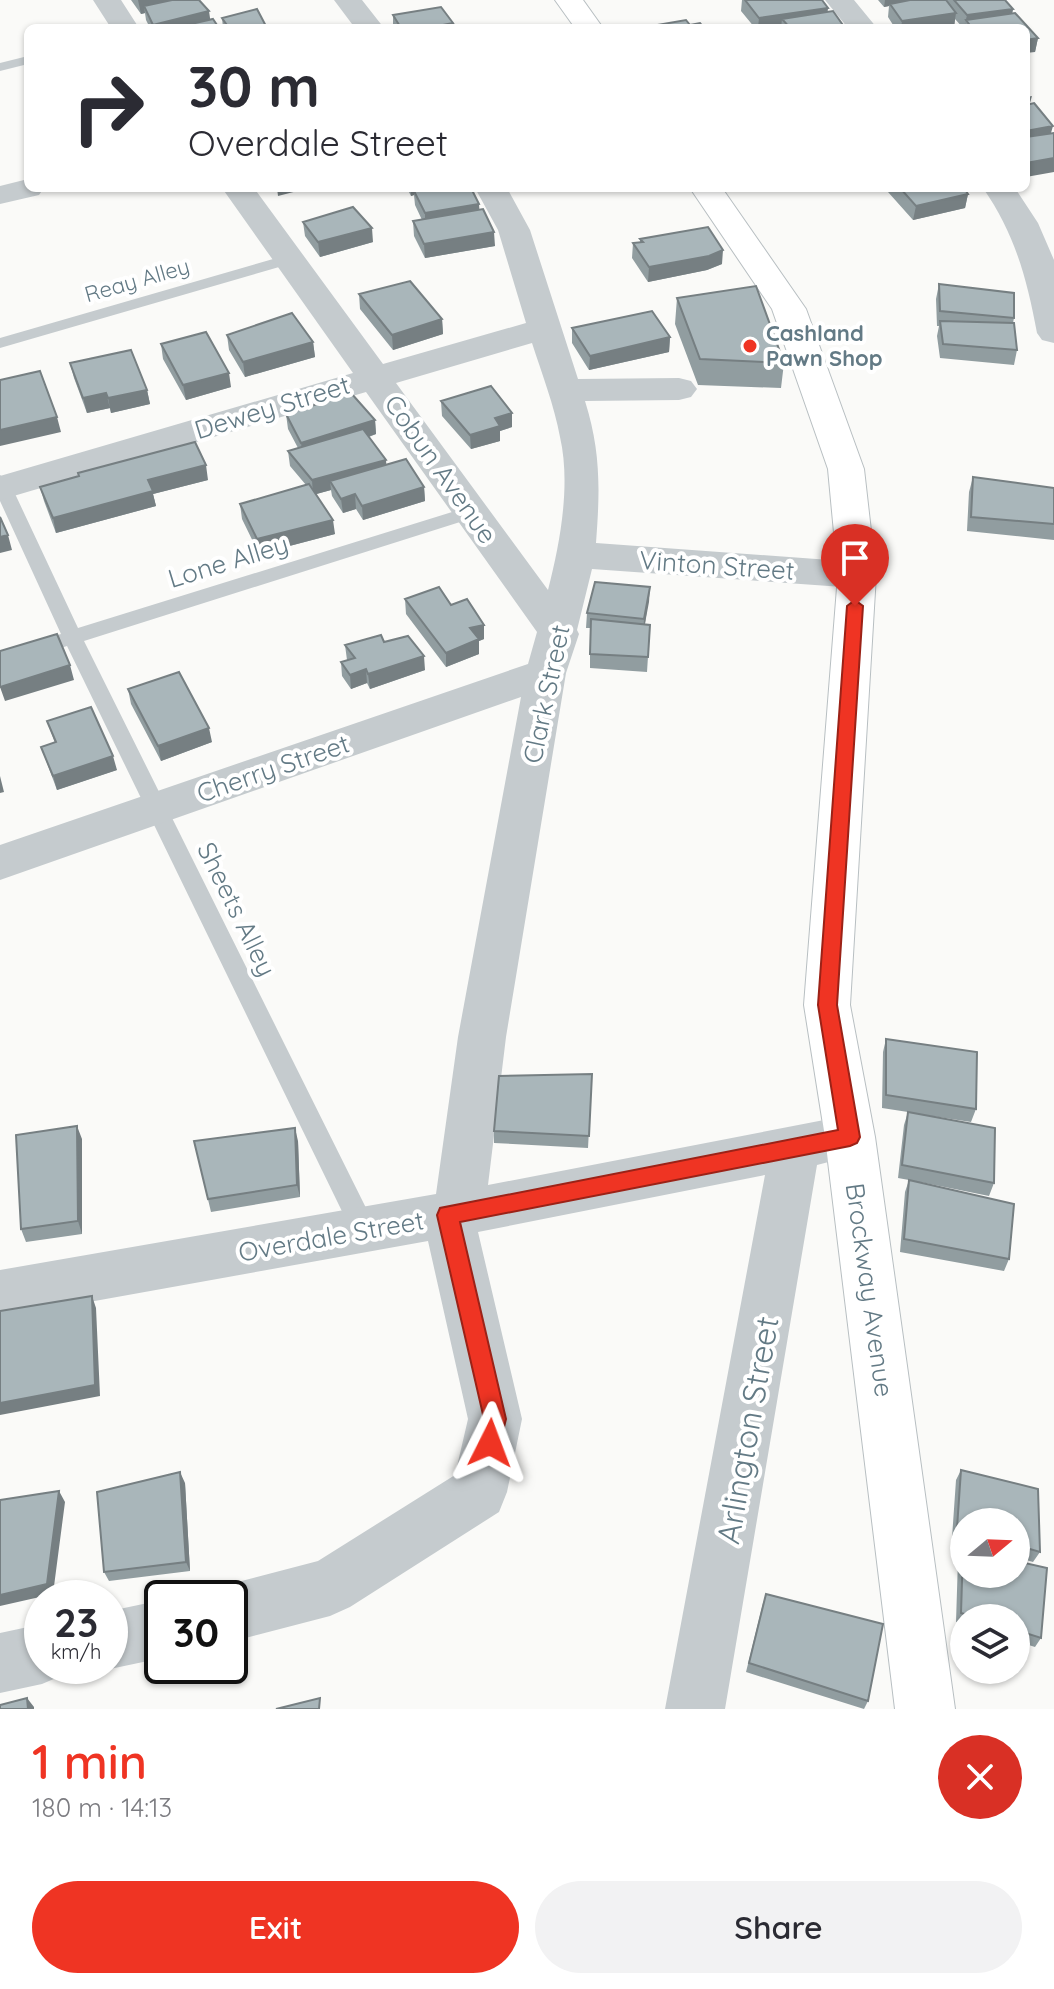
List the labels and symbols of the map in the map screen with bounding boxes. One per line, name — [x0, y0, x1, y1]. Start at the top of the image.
street label: Reay Alley — [81, 252, 193, 308]
place label: Cashland Pawn Shop — [766, 319, 883, 372]
marker: Cashland Pawn Shop — [741, 337, 759, 355]
street label: Dewey Street — [190, 368, 354, 446]
street label: Cobun Avenue — [378, 388, 504, 550]
pin — [821, 524, 889, 606]
street label: Lone Alley — [164, 527, 292, 595]
street label: Vinton Street — [638, 543, 796, 587]
street label: Clark Street — [515, 622, 577, 766]
street label: Cherry Street — [192, 726, 354, 810]
street label: Sheets Alley — [190, 836, 284, 982]
street label: Brockway Avenue — [839, 1181, 901, 1399]
street label: Overdale Street — [236, 1203, 426, 1269]
street label: Arlington Street — [707, 1313, 787, 1547]
position arrow — [448, 1401, 532, 1485]
north arrow — [950, 1508, 1030, 1588]
speed limit sign: 30 — [144, 1580, 248, 1684]

